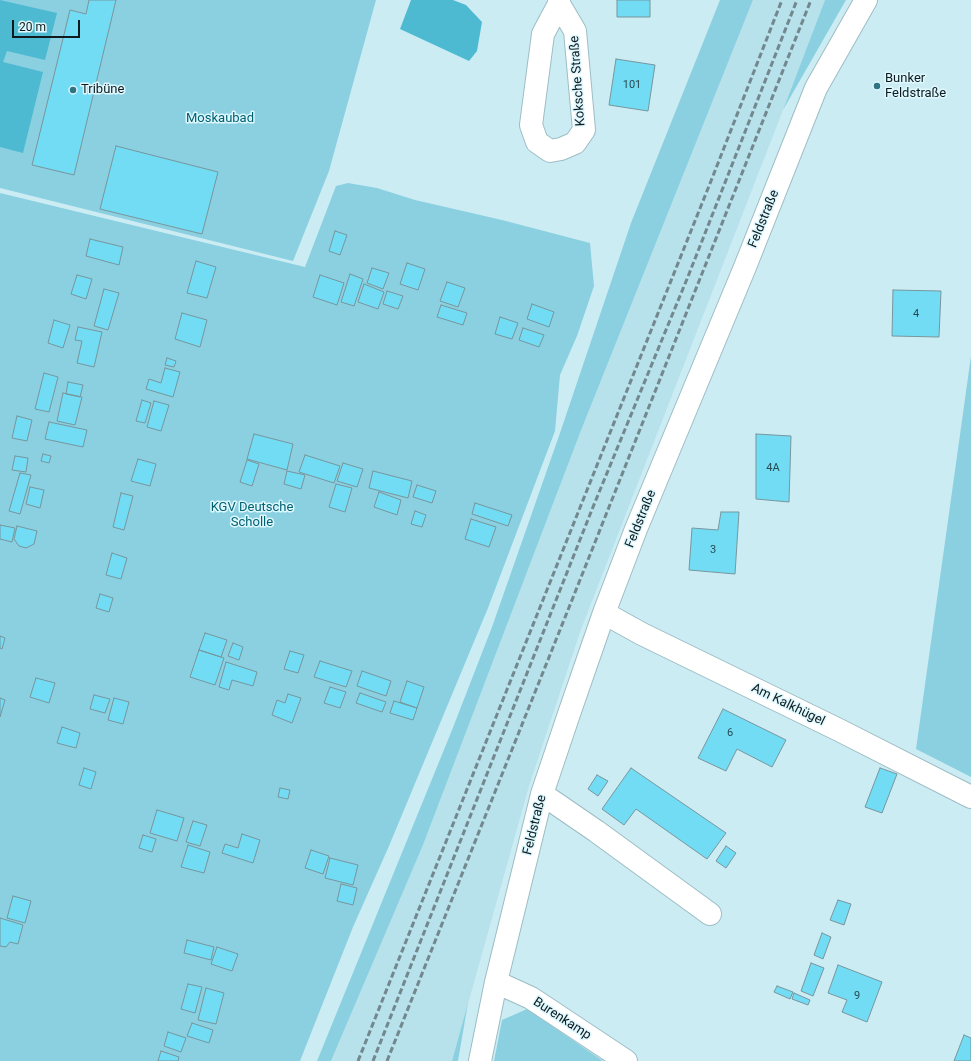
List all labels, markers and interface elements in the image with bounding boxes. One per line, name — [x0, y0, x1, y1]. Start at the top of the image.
scale bar — [14, 12, 82, 38]
text: 20 m — [19, 20, 46, 34]
street label: Koksche Straße — [567, 35, 589, 127]
place label: Bunker Feldstraße — [885, 71, 946, 102]
house number: 101 — [623, 78, 641, 92]
marker: Bunker Feldstraße — [872, 81, 882, 91]
place label: Tribüne — [81, 82, 124, 98]
marker: Tribüne — [68, 85, 78, 95]
park label: Moskaubad — [186, 111, 254, 127]
street label: Feldstraße — [745, 188, 783, 250]
house number: 4 — [913, 307, 919, 321]
house number: 4A — [766, 461, 780, 475]
street label: Feldstraße — [622, 488, 660, 550]
park label: KGV Deutsche Scholle — [211, 500, 293, 531]
house number: 3 — [710, 543, 716, 557]
street label: Am Kalkhügel — [749, 681, 827, 729]
house number: 6 — [727, 726, 733, 740]
street label: Feldstraße — [520, 793, 550, 857]
house number: 9 — [854, 989, 860, 1003]
street label: Burenkamp — [530, 994, 594, 1044]

